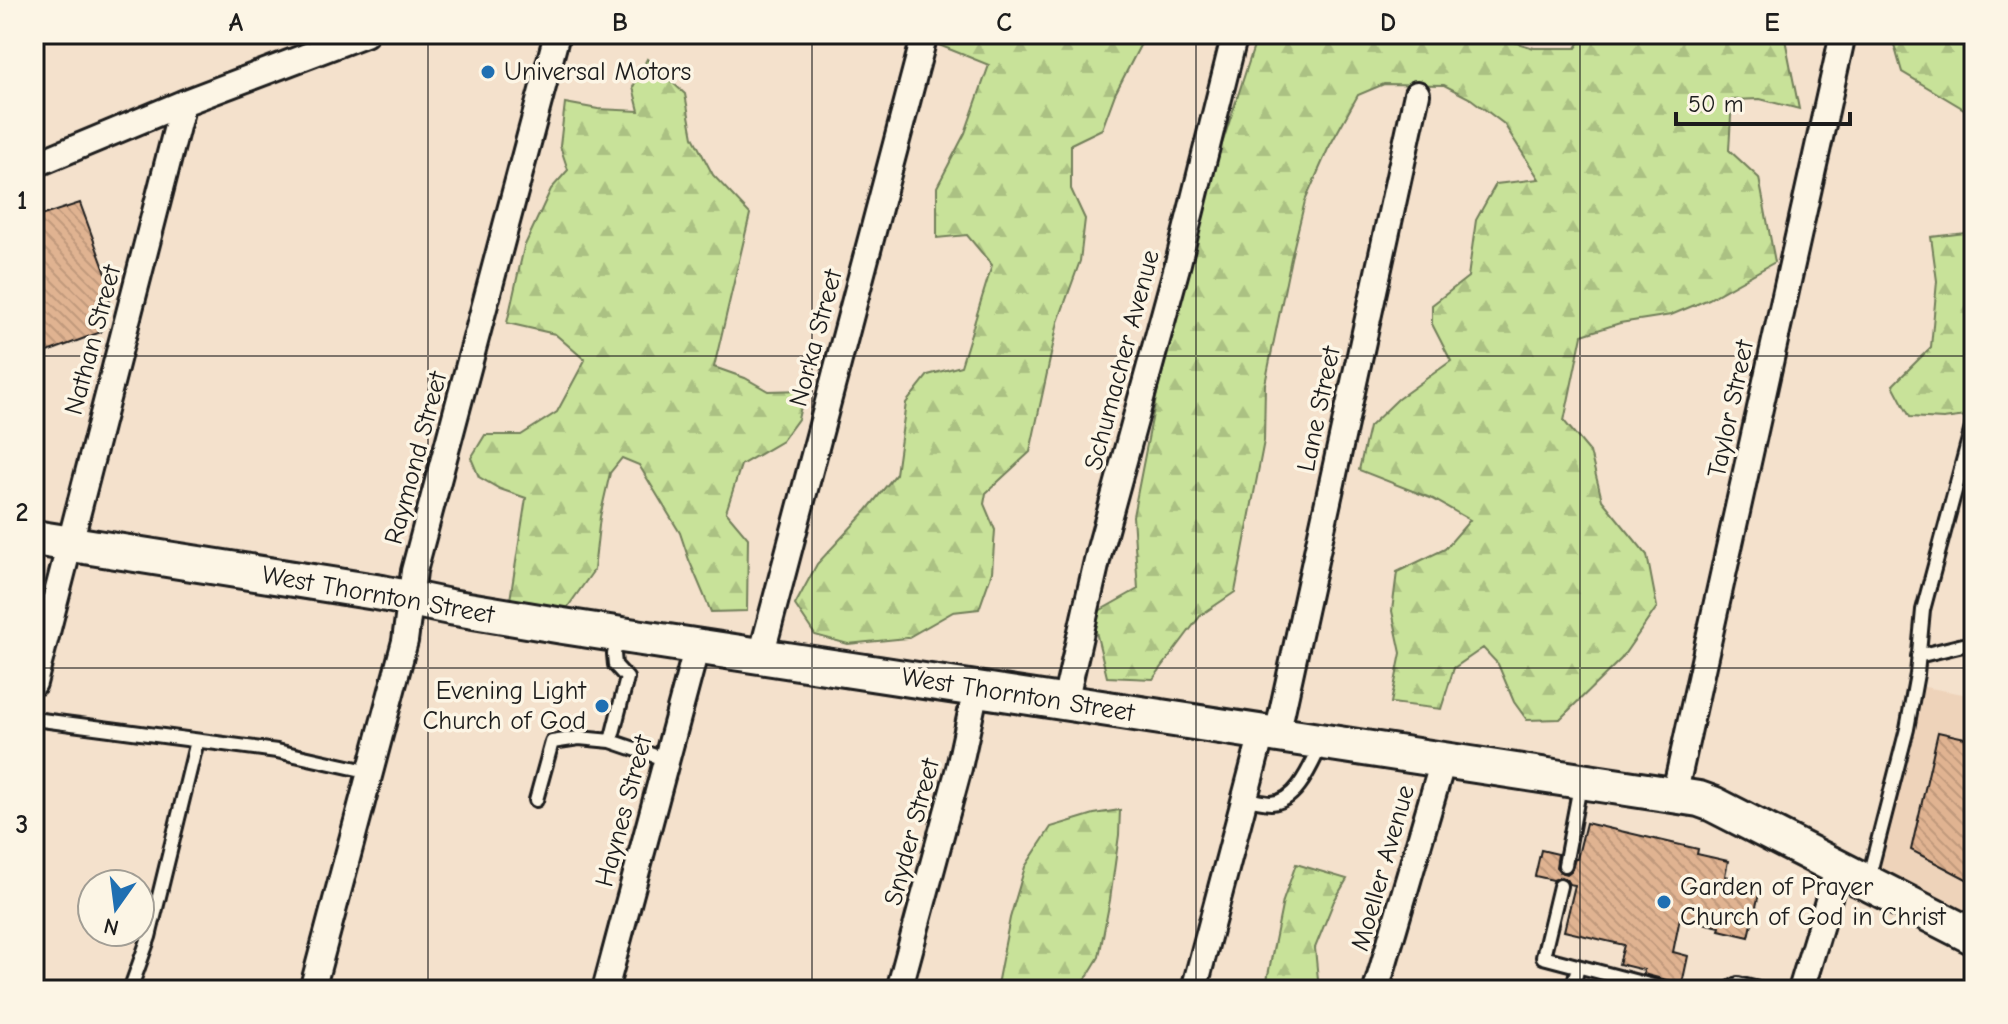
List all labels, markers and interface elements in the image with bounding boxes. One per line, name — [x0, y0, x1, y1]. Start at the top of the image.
text: A — [229, 8, 244, 38]
text: B — [612, 8, 628, 38]
text: C — [996, 8, 1012, 38]
text: D — [1380, 8, 1396, 38]
text: E — [1764, 8, 1780, 38]
place label: Universal Motors — [504, 57, 691, 87]
marker: Universal Motors — [479, 63, 497, 81]
scale bar — [1676, 76, 1850, 126]
text: 50 m — [1688, 90, 1744, 118]
text: 1 — [17, 186, 27, 216]
street label: Schumacher Avenue — [1078, 247, 1166, 473]
street label: Nathan Street — [59, 260, 128, 418]
street label: Norka Street — [783, 265, 849, 410]
street label: Taylor Street — [1702, 336, 1761, 480]
street label: Lane Street — [1291, 342, 1347, 474]
street label: Raymond Street — [379, 367, 454, 548]
text: 2 — [16, 498, 28, 528]
street label: West Thornton Street — [260, 560, 498, 630]
street label: West Thornton Street — [899, 662, 1138, 728]
place label: Evening Light Church of God — [422, 676, 588, 736]
marker: Evening Light Church of God — [593, 697, 611, 715]
street label: Haynes Street — [589, 730, 659, 890]
street label: Snyder Street — [878, 754, 946, 909]
street label: Moeller Avenue — [1345, 782, 1421, 954]
text: 3 — [16, 810, 28, 840]
north arrow — [76, 868, 156, 948]
place label: Garden of Prayer Church of God in Christ — [1680, 872, 1947, 932]
marker: Garden of Prayer Church of God in Christ — [1655, 893, 1673, 911]
text: N — [101, 912, 122, 941]

